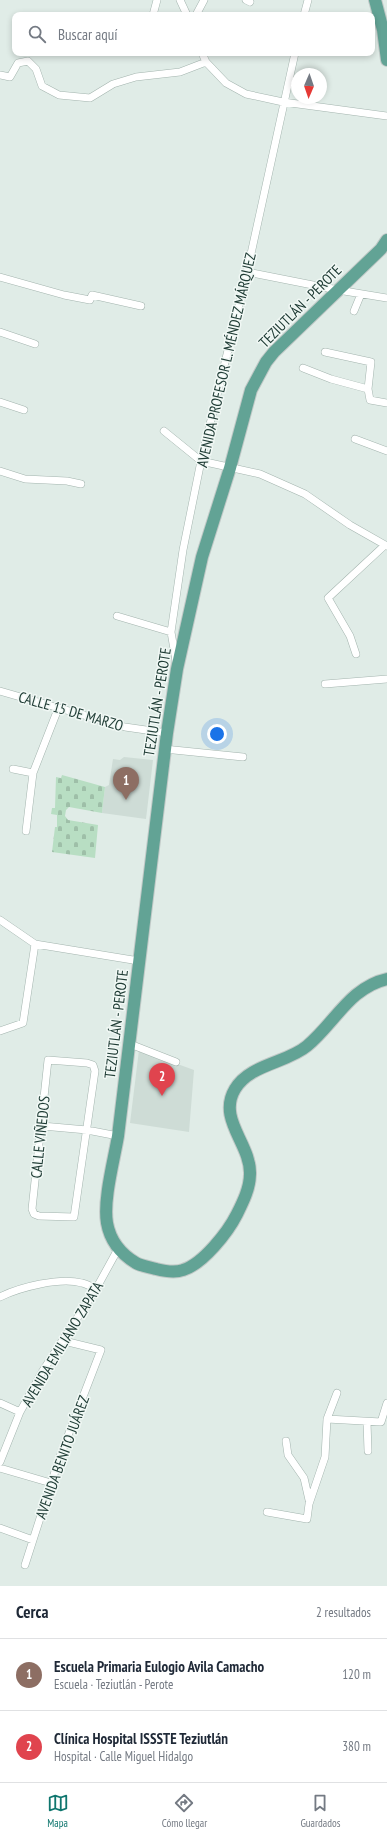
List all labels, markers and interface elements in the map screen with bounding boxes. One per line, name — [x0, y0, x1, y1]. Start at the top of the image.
search box — [12, 12, 375, 56]
icon: search — [26, 23, 48, 45]
text: Buscar aquí — [58, 25, 118, 44]
north arrow — [291, 68, 327, 104]
street label: AVENIDA PROFESOR L. MÉNDEZ MÁRQUEZ — [192, 251, 260, 469]
street label: TEZIUTLÁN - PEROTE — [255, 261, 345, 351]
street label: TEZIUTLÁN - PEROTE — [139, 646, 175, 758]
street label: CALLE 15 DE MARZO — [17, 687, 125, 735]
your location — [207, 724, 227, 744]
pin: 1 — [113, 767, 139, 800]
street label: TEZIUTLÁN - PEROTE — [100, 968, 132, 1080]
pin: 2 — [149, 1063, 175, 1096]
street label: CALLE VIÑEDOS — [26, 1095, 54, 1179]
street label: AVENIDA EMILIANO ZAPATA — [17, 1277, 107, 1410]
street label: AVENIDA BENITO JUÁREZ — [31, 1392, 93, 1521]
text: Cerca — [16, 1601, 49, 1623]
text: 2 resultados — [316, 1604, 371, 1621]
text: Escuela Primaria Eulogio Avila Camacho — [54, 1657, 264, 1676]
text: 1 — [26, 1666, 32, 1683]
text: 120 m — [342, 1666, 371, 1683]
text: Escuela · Teziutlán - Perote — [54, 1676, 173, 1693]
text: Clínica Hospital ISSSTE Teziutlán — [54, 1729, 228, 1748]
text: 2 — [26, 1738, 32, 1755]
text: 380 m — [342, 1738, 371, 1755]
text: Hospital · Calle Miguel Hidalgo — [54, 1748, 193, 1765]
tab: Mapa — [47, 1792, 69, 1830]
tab: Cómo llegar — [162, 1792, 207, 1830]
tab: Guardados — [300, 1792, 340, 1830]

